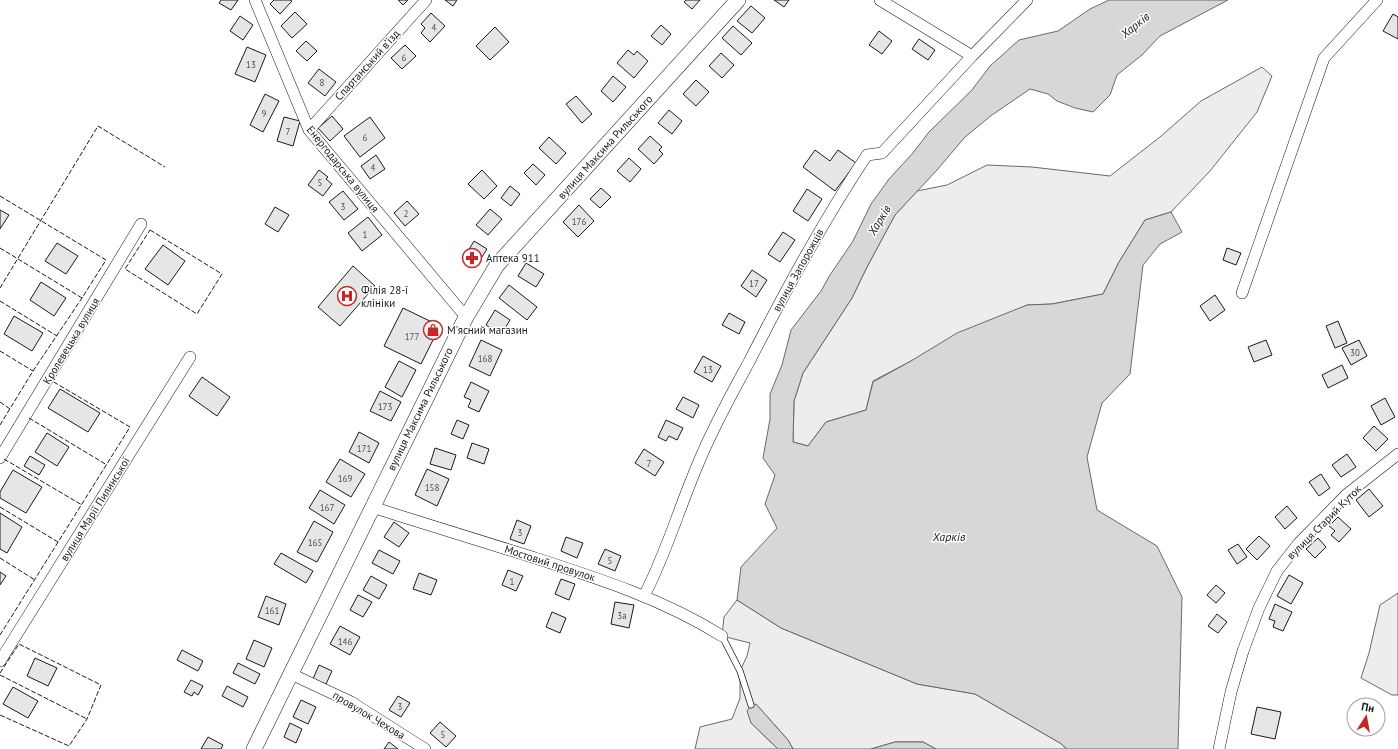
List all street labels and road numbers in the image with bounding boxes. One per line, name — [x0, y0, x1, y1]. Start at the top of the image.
street label: Спартанський в’їзд — [332, 27, 402, 103]
street label: вулиця Максима Рильського — [555, 92, 655, 202]
street label: Енергодарська вулиця — [304, 123, 382, 215]
street label: вулиця Запорожців — [769, 226, 827, 314]
street label: Кролевецька вулиця — [40, 295, 102, 387]
street label: вулиця Максима Рильського — [384, 345, 456, 473]
street label: вулиця Марії Пилинської — [57, 454, 133, 564]
street label: вулиця Старий Куток — [1284, 481, 1365, 562]
street label: Мостовий провулок — [503, 542, 598, 585]
street label: провулок Чехова — [330, 688, 408, 742]

